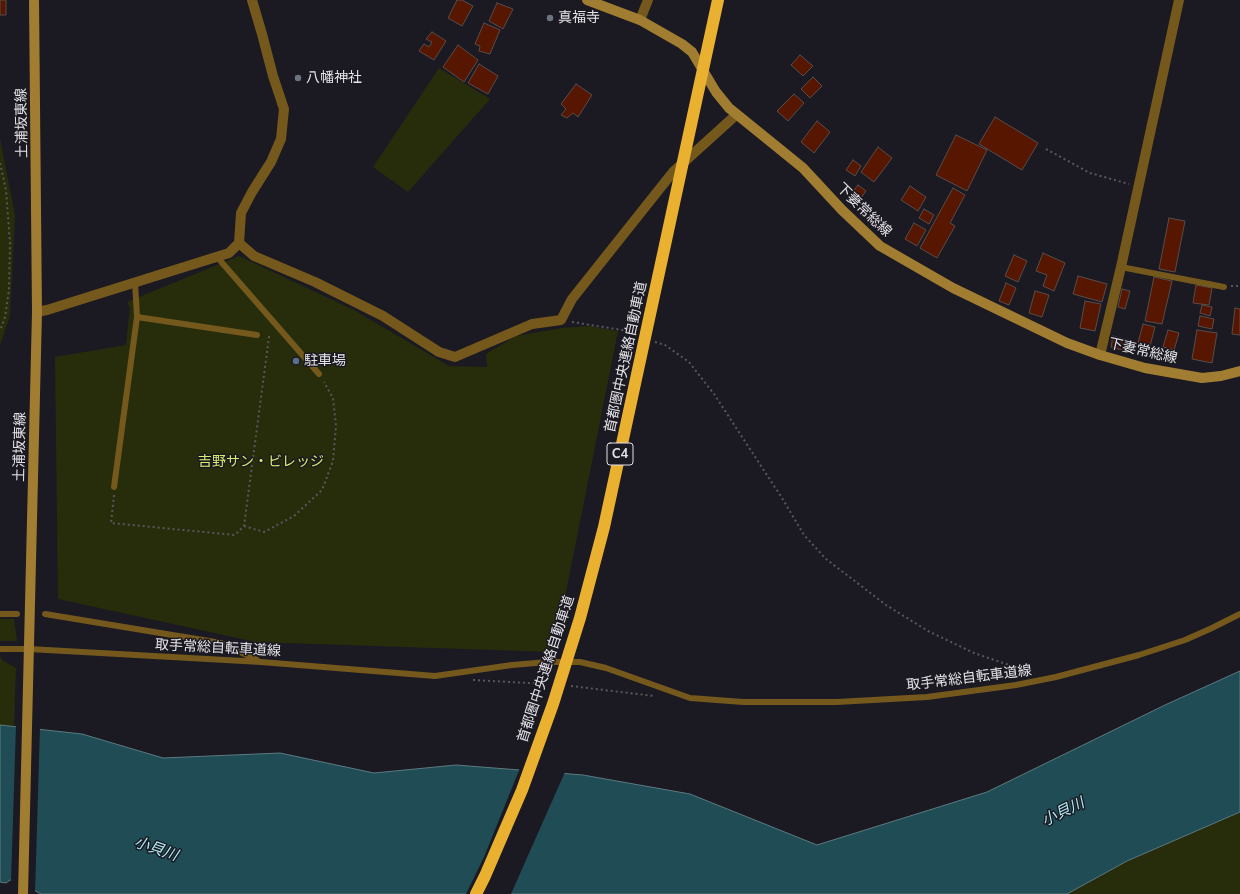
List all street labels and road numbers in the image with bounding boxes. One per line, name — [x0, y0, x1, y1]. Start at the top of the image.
street label: 土浦坂東線 — [13, 88, 31, 158]
street label: 下妻常総線 — [833, 180, 895, 240]
street label: 首都圏中央連絡自動車道 — [602, 280, 650, 434]
street label: 下妻常総線 — [1107, 335, 1179, 367]
street label: 土浦坂東線 — [11, 412, 29, 482]
road number: C4 — [607, 443, 633, 465]
street label: 首都圏中央連絡自動車道 — [514, 593, 578, 745]
street label: 取手常総自転車道線 — [155, 636, 281, 660]
street label: 取手常総自転車道線 — [905, 662, 1033, 694]

